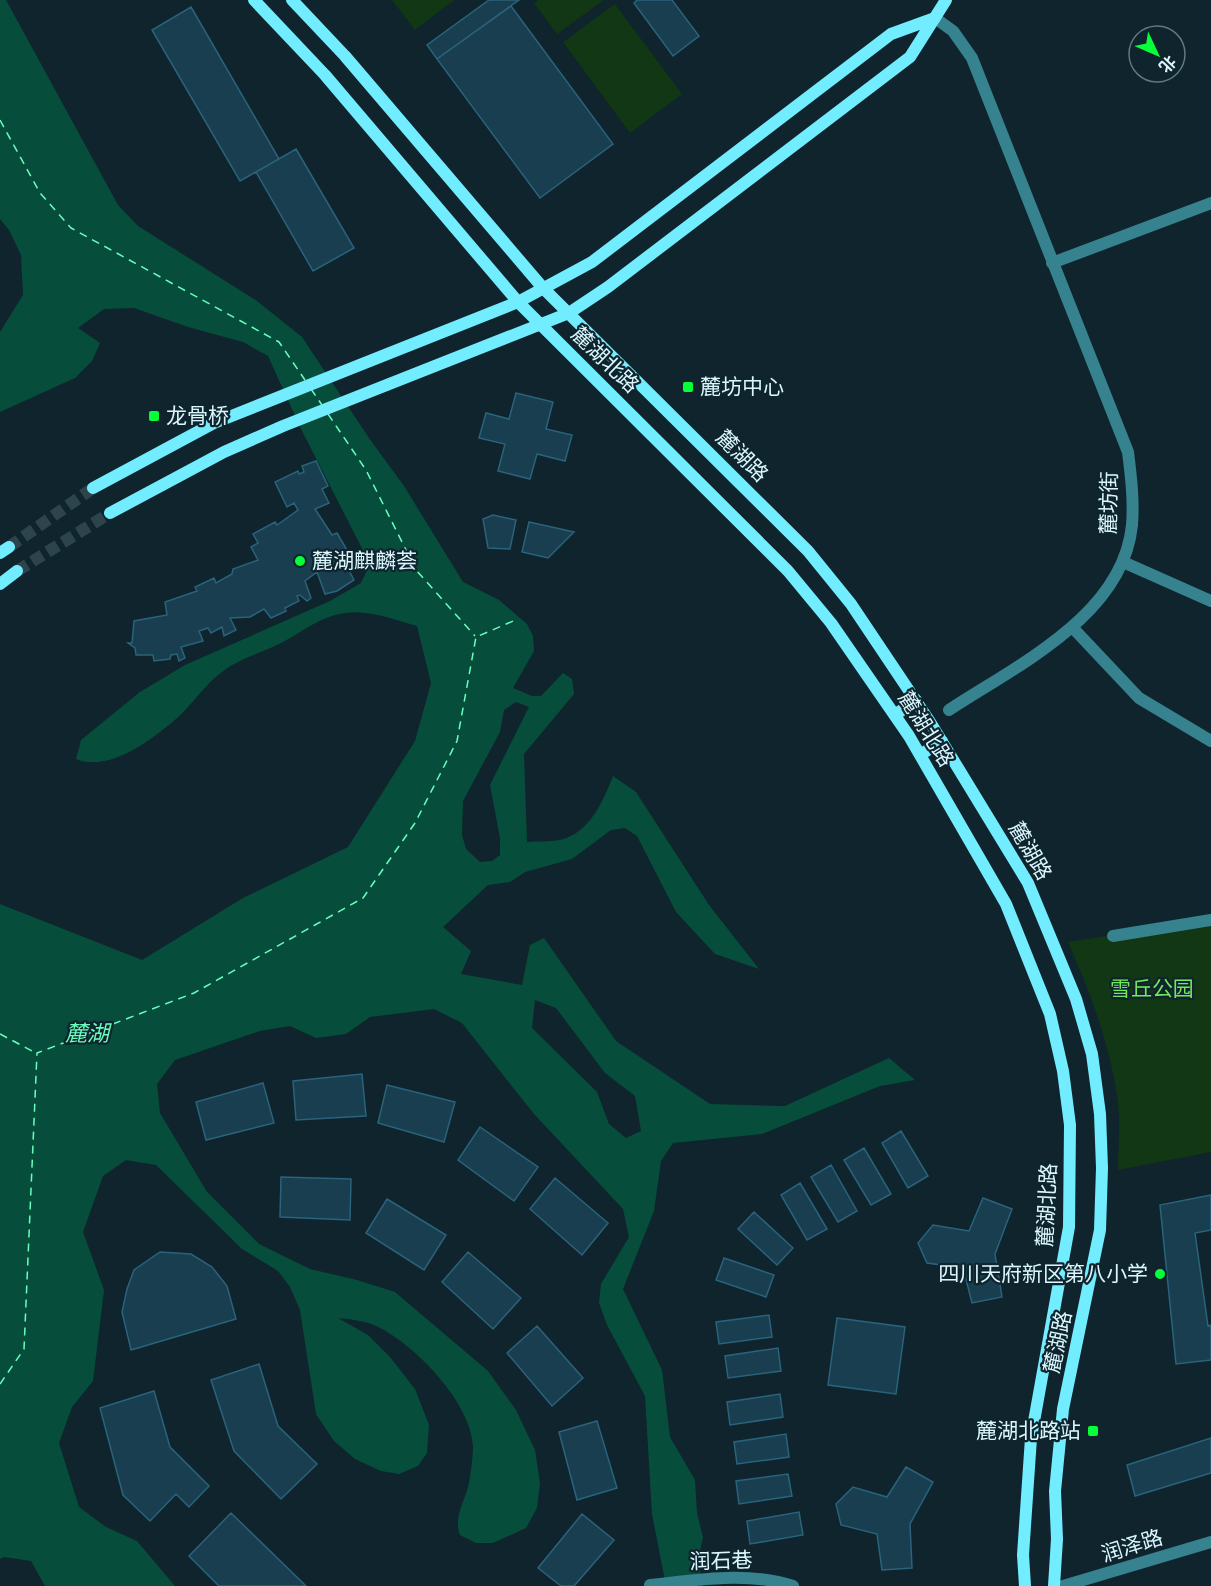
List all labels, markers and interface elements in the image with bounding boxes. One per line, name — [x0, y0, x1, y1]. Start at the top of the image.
north arrow — [1127, 24, 1187, 84]
text: 北 — [1154, 50, 1182, 79]
street label: 麓湖北路 — [564, 319, 647, 400]
place label: 麓坊中心 — [700, 370, 784, 402]
marker: 麓坊中心 — [681, 380, 695, 394]
place label: 龙骨桥 — [166, 399, 229, 431]
marker: 龙骨桥 — [147, 409, 161, 423]
street label: 麓湖路 — [709, 422, 776, 489]
street label: 麓坊街 — [1091, 471, 1125, 535]
place label: 麓湖麒麟荟 — [312, 544, 417, 576]
marker: 麓湖麒麟荟 — [293, 554, 307, 568]
street label: 麓湖北路 — [891, 684, 963, 773]
street label: 麓湖路 — [1001, 815, 1060, 886]
park label: 雪丘公园 — [1110, 972, 1194, 1004]
water label: 麓湖 — [65, 1016, 112, 1050]
street label: 麓湖北路 — [1028, 1162, 1064, 1248]
place label: 四川天府新区第八小学 — [938, 1257, 1148, 1289]
marker: 四川天府新区第八小学 — [1153, 1267, 1167, 1281]
street label: 麓湖路 — [1035, 1308, 1079, 1376]
place label: 麓湖北路站 — [976, 1414, 1081, 1446]
marker: 麓湖北路站 — [1086, 1424, 1100, 1438]
street label: 润泽路 — [1097, 1521, 1167, 1570]
street label: 润石巷 — [689, 1543, 753, 1577]

